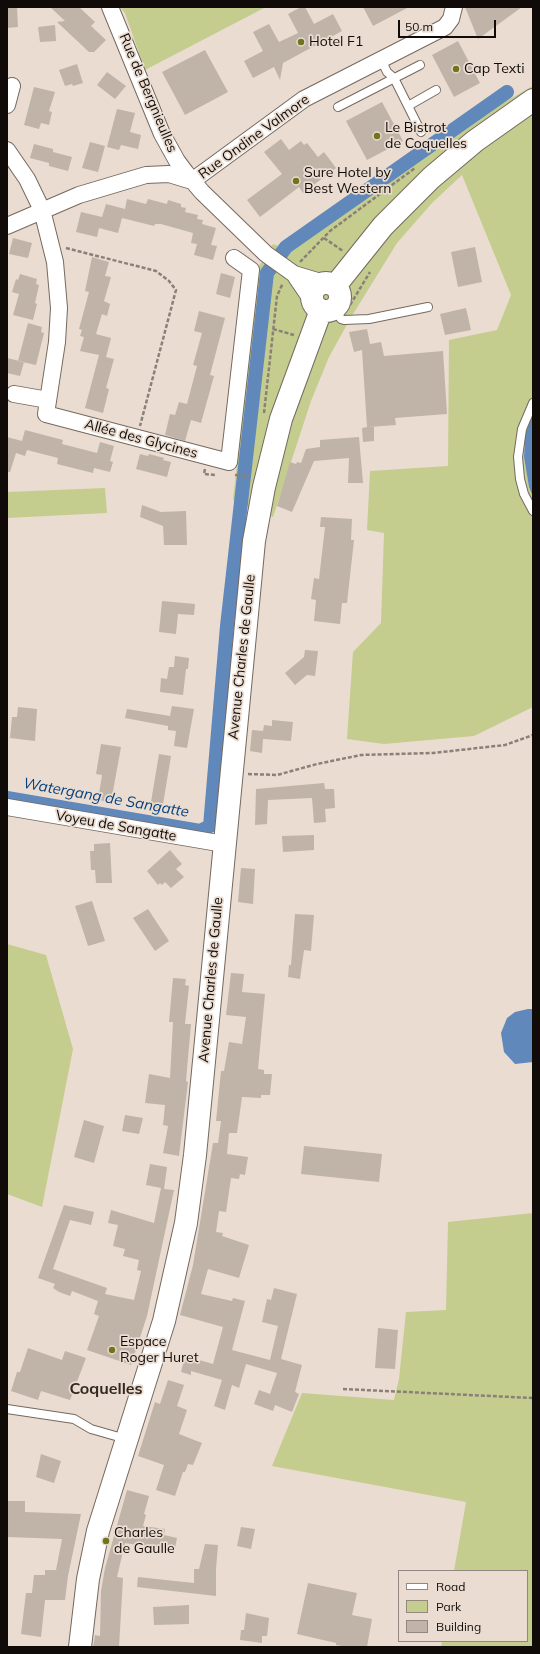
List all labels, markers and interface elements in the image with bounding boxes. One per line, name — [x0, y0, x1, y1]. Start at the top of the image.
scale bar — [400, 12, 498, 38]
text: 50 m — [405, 19, 433, 34]
street label: Rue de Bergnieulles — [115, 31, 181, 155]
place label: Hotel F1 — [309, 34, 363, 50]
marker: Hotel F1 — [296, 37, 306, 47]
place label: Cap Texti — [464, 61, 524, 77]
marker: Cap Texti — [451, 64, 461, 74]
street label: Rue Ondine Valmore — [195, 91, 313, 183]
place label: Le Bistrot de Coquelles — [385, 120, 467, 152]
marker: Le Bistrot de Coquelles — [372, 131, 382, 141]
place label: Sure Hotel by Best Western — [304, 165, 392, 198]
marker: Sure Hotel by Best Western — [291, 176, 301, 186]
street label: Allée des Glycines — [83, 416, 199, 462]
street label: Avenue Charles de Gaulle — [225, 574, 259, 740]
water label: Watergang de Sangatte — [22, 775, 190, 821]
street label: Voyeu de Sangatte — [54, 807, 178, 845]
street label: Avenue Charles de Gaulle — [195, 897, 227, 1063]
place label: Espace Roger Huret — [120, 1334, 199, 1366]
marker: Espace Roger Huret — [107, 1345, 117, 1355]
district label: Coquelles — [69, 1379, 143, 1399]
place label: Charles de Gaulle — [114, 1525, 175, 1558]
marker: Charles de Gaulle — [101, 1536, 111, 1546]
legend — [398, 1570, 528, 1642]
text: Road — [436, 1579, 465, 1594]
text: Park — [436, 1599, 461, 1614]
text: Building — [436, 1619, 481, 1634]

